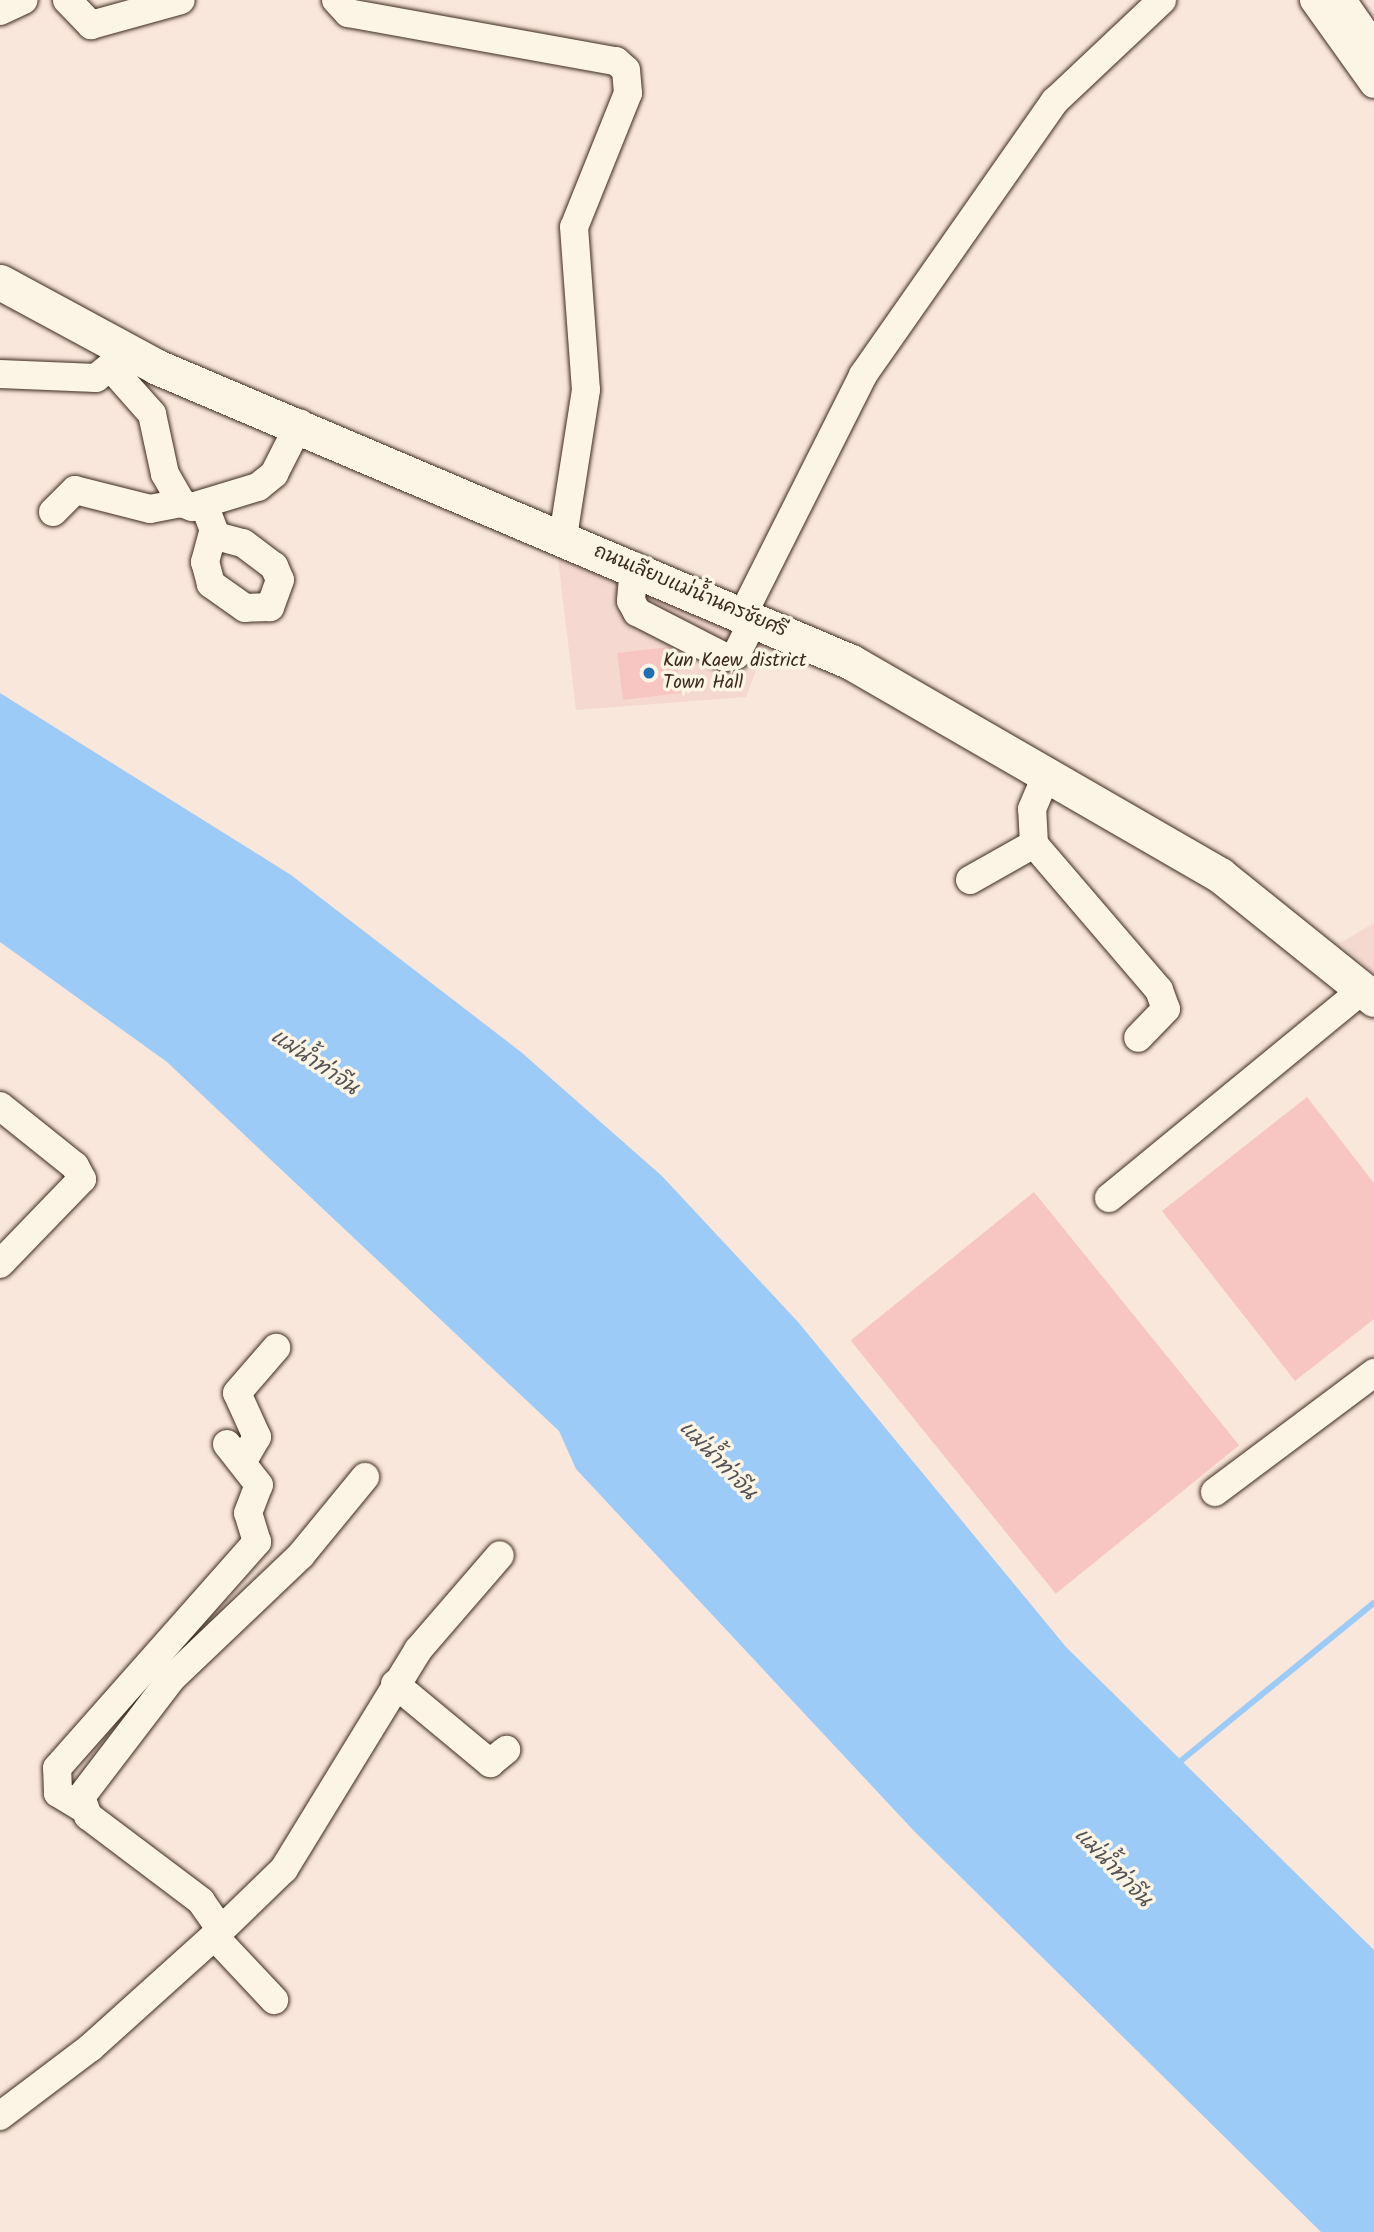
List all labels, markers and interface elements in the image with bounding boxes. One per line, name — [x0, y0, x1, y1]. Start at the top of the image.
street label: ถนนเลียบแม่น้ำนครชัยศรี — [590, 541, 790, 643]
place label: Kun Kaew district Town Hall — [663, 651, 806, 695]
marker: Kun Kaew district Town Hall — [641, 665, 657, 681]
water label: แม่น้ำท่าจีน — [265, 1025, 363, 1101]
water label: แม่น้ำท่าจีน — [673, 1416, 761, 1506]
water label: แม่น้ำท่าจีน — [1068, 1823, 1156, 1913]

